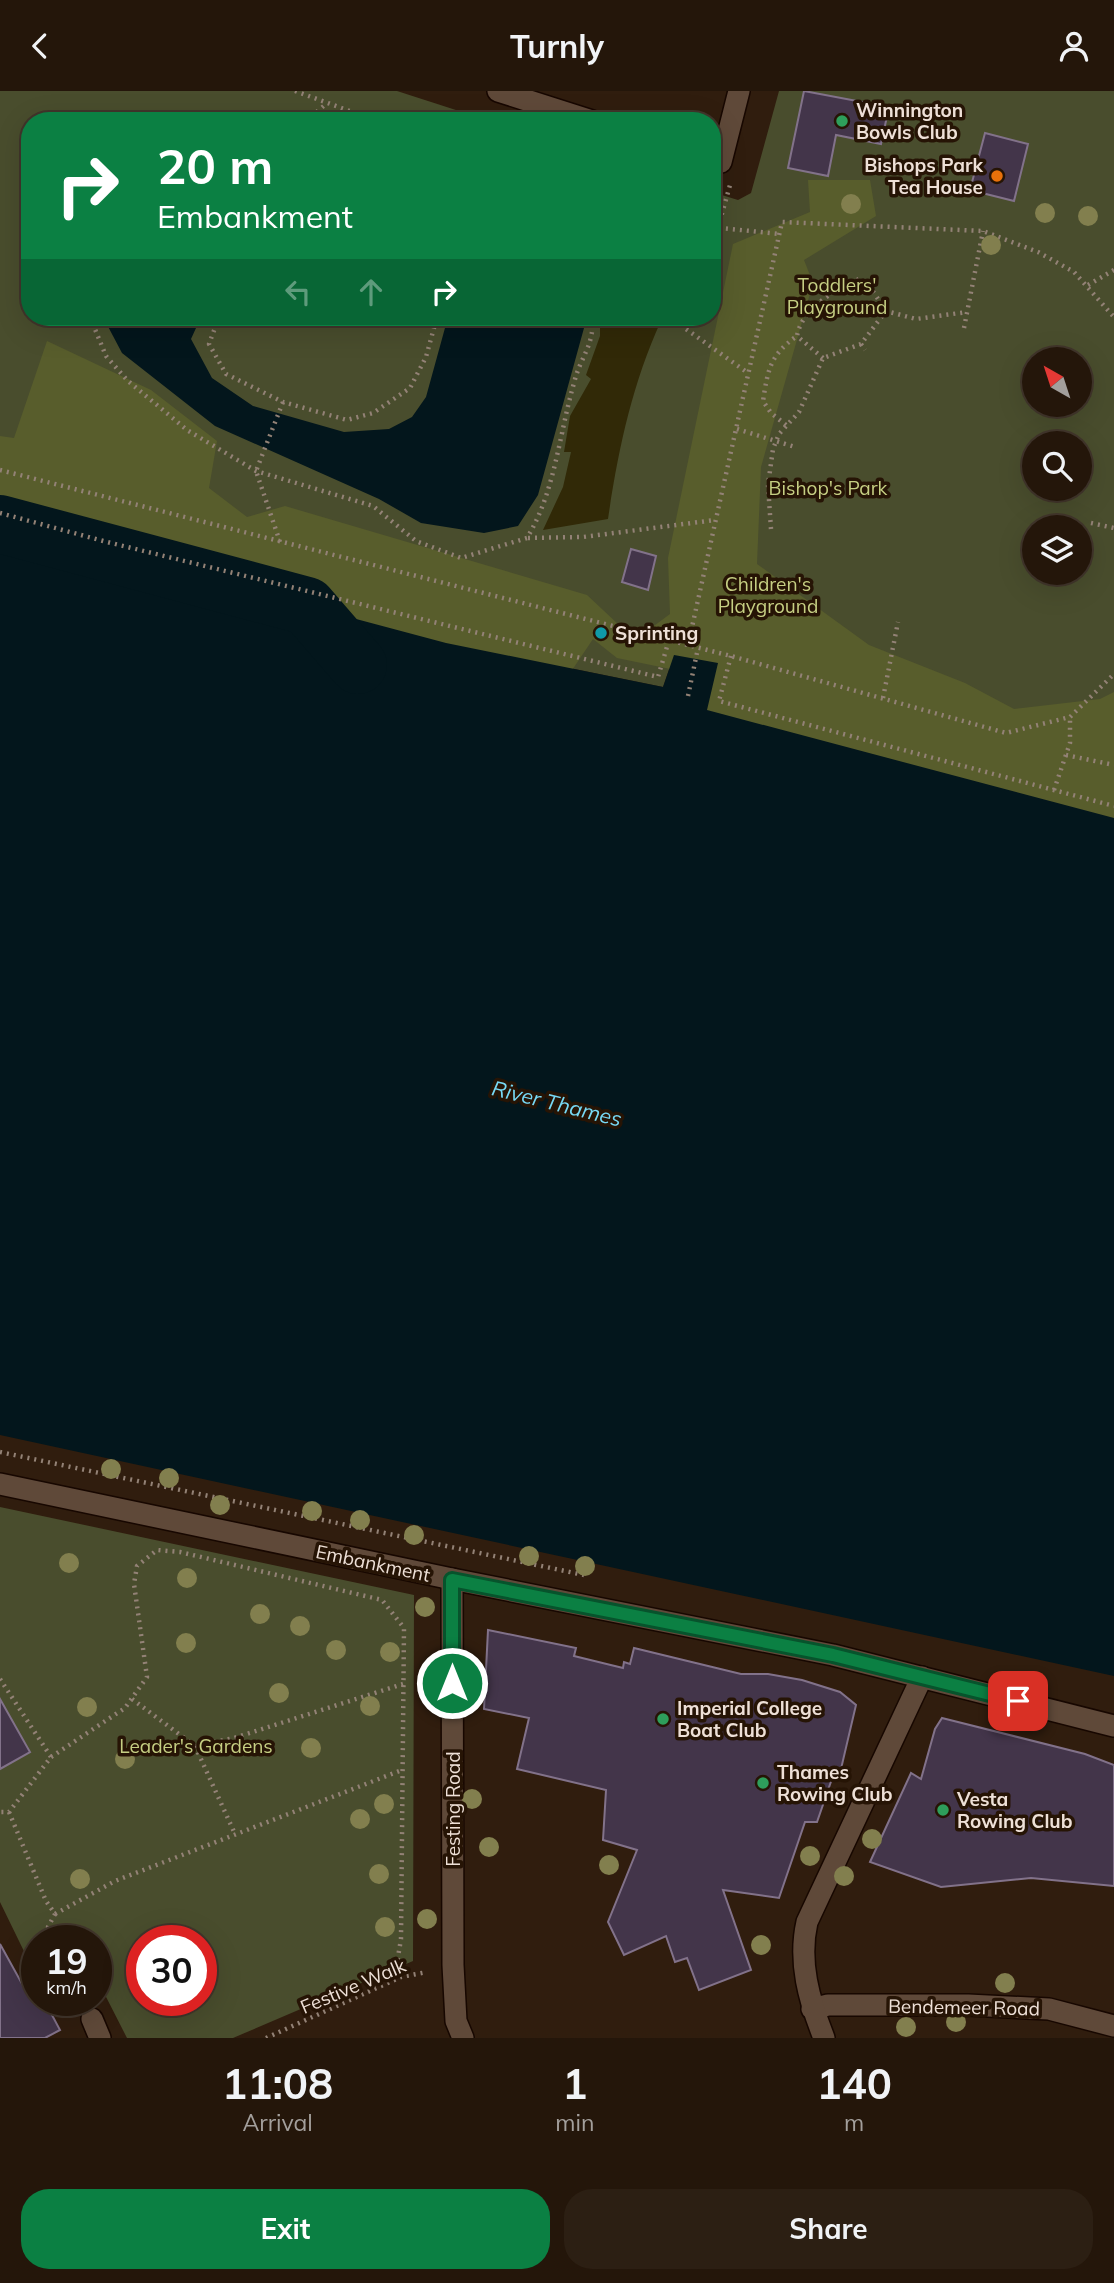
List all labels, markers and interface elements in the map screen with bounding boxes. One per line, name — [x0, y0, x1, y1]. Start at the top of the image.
text: Turnly — [510, 26, 604, 66]
icon: back — [21, 27, 59, 65]
icon: person — [1055, 27, 1093, 65]
place label: Winnington Bowls Club — [856, 98, 963, 144]
marker: Winnington Bowls Club — [834, 113, 850, 129]
text: 20 m — [157, 135, 273, 196]
icon: right — [42, 140, 133, 231]
place label: Bishops Park Tea House — [864, 153, 983, 199]
marker: Bishops Park Tea House — [989, 168, 1005, 184]
text: Embankment — [157, 196, 353, 236]
icon: left — [279, 273, 317, 311]
icon: ahead — [352, 273, 390, 311]
icon: right — [425, 273, 463, 311]
park label: Toddlers' Playground — [787, 273, 887, 319]
north arrow — [1022, 347, 1092, 417]
map controls — [1022, 347, 1092, 585]
button: search — [1022, 431, 1092, 501]
park label: Bishop's Park — [769, 476, 888, 500]
button: layers — [1022, 515, 1092, 585]
park label: Children's Playground — [718, 572, 818, 618]
place label: Sprinting — [615, 621, 698, 645]
marker: Sprinting — [593, 625, 609, 641]
water label: River Thames — [489, 1074, 625, 1132]
street label: Embankment — [314, 1539, 433, 1587]
position arrow — [415, 1646, 489, 1720]
pin — [988, 1671, 1048, 1731]
icon: arrive — [999, 1682, 1037, 1720]
place label: Imperial College Boat Club — [677, 1696, 822, 1742]
marker: Imperial College Boat Club — [655, 1711, 671, 1727]
park label: Leader's Gardens — [119, 1734, 273, 1758]
street label: Festing Road — [441, 1751, 465, 1867]
place label: Thames Rowing Club — [777, 1760, 893, 1806]
marker: Thames Rowing Club — [755, 1775, 771, 1791]
place label: Vesta Rowing Club — [956, 1787, 1073, 1833]
marker: Vesta Rowing Club — [935, 1802, 951, 1818]
speed limit sign: 30 — [126, 1925, 217, 2016]
text: 19 — [45, 1939, 88, 1983]
street label: Festive Walk — [297, 1953, 409, 2019]
text: km/h — [46, 1976, 87, 1999]
street label: Bendemeer Road — [888, 1994, 1040, 2020]
text: 11:08 — [222, 2057, 333, 2110]
text: 1 — [562, 2057, 587, 2110]
text: 140 — [816, 2057, 892, 2110]
text: Arrival — [242, 2108, 313, 2137]
text: min — [555, 2108, 594, 2137]
text: m — [844, 2108, 864, 2137]
button: Exit — [21, 2189, 550, 2269]
button: Share — [564, 2189, 1093, 2269]

